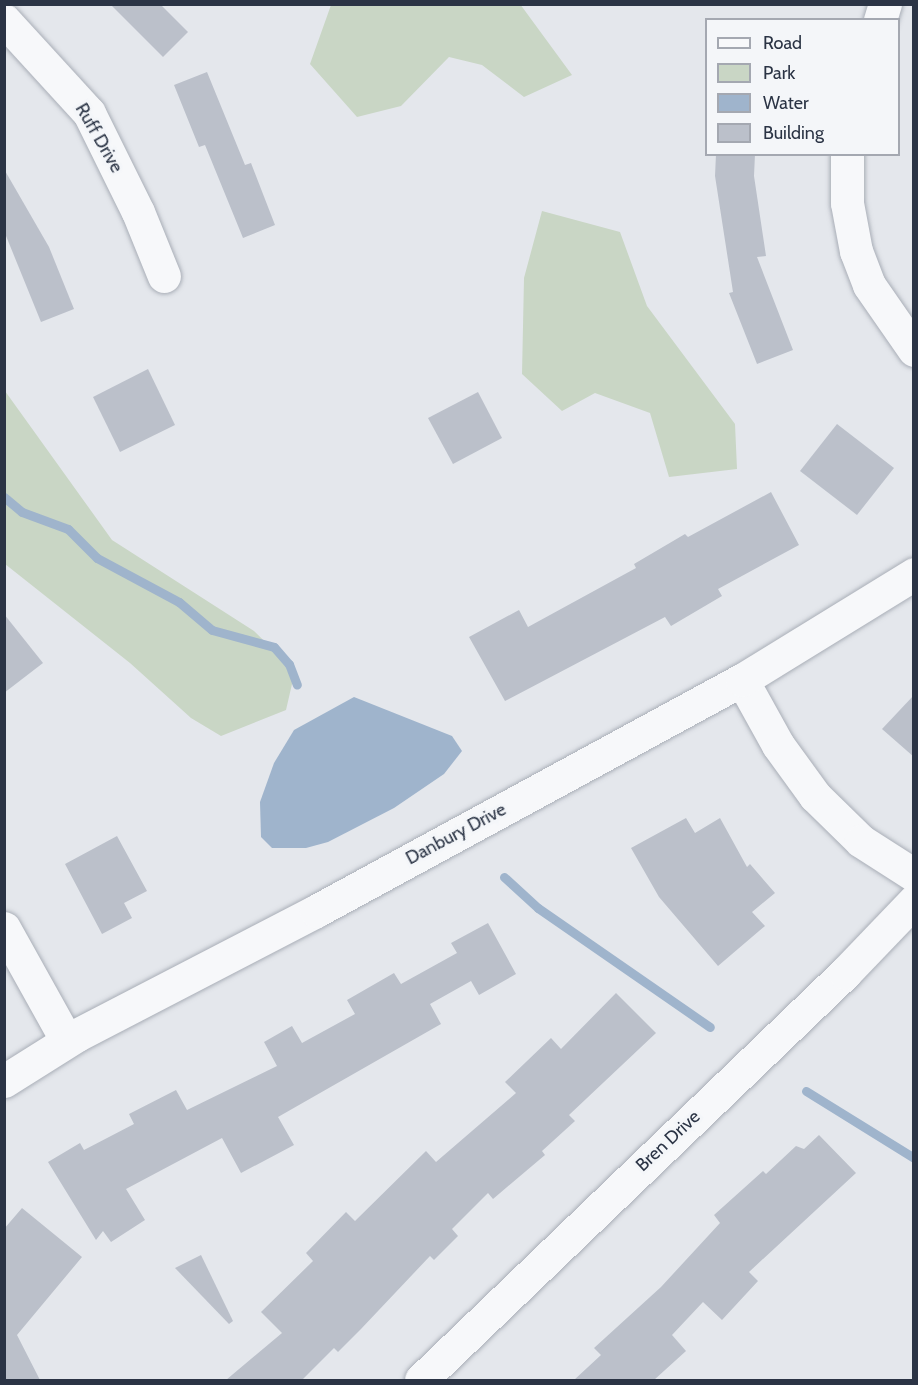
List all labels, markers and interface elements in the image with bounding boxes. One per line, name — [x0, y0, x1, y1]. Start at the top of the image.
legend — [705, 18, 900, 156]
text: Road — [763, 32, 802, 54]
text: Park — [763, 62, 795, 84]
text: Water — [763, 92, 809, 114]
street label: Ruff Drive — [71, 100, 127, 176]
text: Building — [763, 122, 824, 144]
street label: Danbury Drive — [402, 799, 510, 869]
street label: Bren Drive — [631, 1106, 705, 1176]

